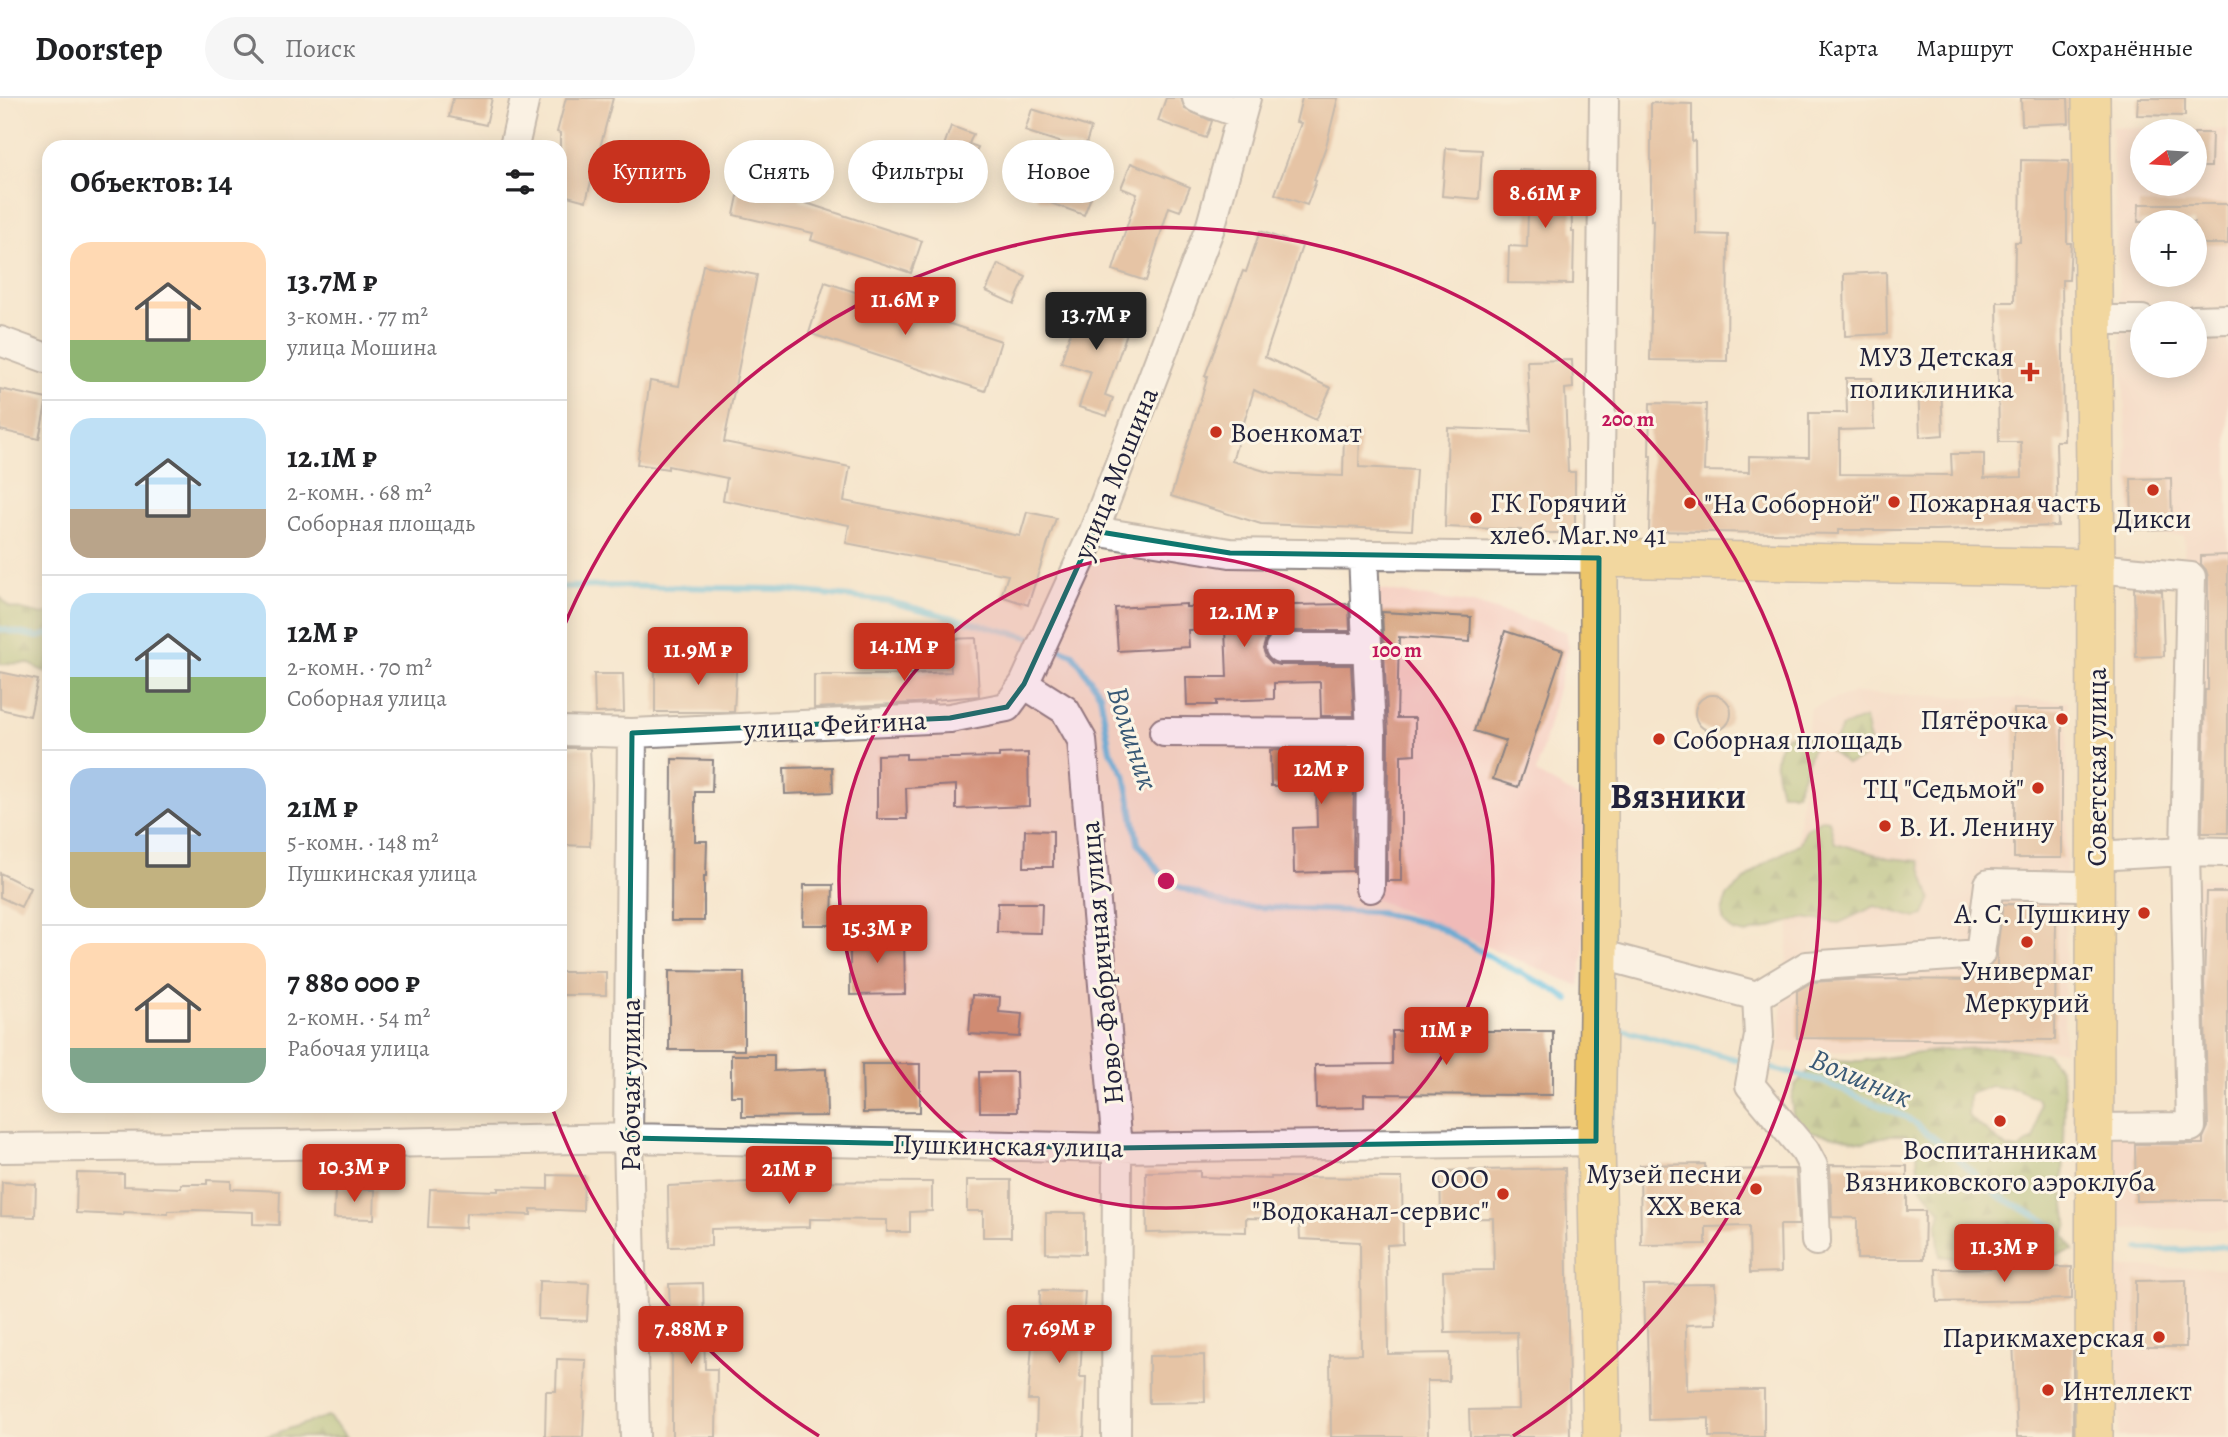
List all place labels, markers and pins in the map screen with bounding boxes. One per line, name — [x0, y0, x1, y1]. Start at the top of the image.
pin: 8.61M ₽ — [1480, 170, 1610, 230]
pin: 11.6M ₽ — [840, 278, 970, 337]
pin: 13.7M ₽ — [1031, 292, 1161, 352]
place label: МУЗ Детская поликлиника — [1849, 338, 2014, 408]
marker: МУЗ Детская поликлиника — [2020, 362, 2040, 382]
place label: Военкомат — [1230, 414, 1362, 452]
marker: Военкомат — [1208, 424, 1224, 440]
marker: Дикси — [2145, 482, 2161, 498]
place label: ГК Горячий хлеб. Маг.№ 41 — [1490, 484, 1666, 554]
place label: Пожарная часть — [1908, 484, 2100, 522]
place label: "На Соборной" — [1704, 485, 1880, 523]
marker: Пожарная часть — [1886, 494, 1902, 510]
marker: "На Соборной" — [1682, 495, 1698, 511]
place label: Дикси — [2115, 500, 2191, 538]
marker: ГК Горячий хлеб. Маг.№ 41 — [1468, 510, 1484, 526]
pin: 12.1M ₽ — [1179, 589, 1309, 649]
pin: 14.1M ₽ — [839, 624, 969, 683]
pin: 11.9M ₽ — [633, 628, 763, 687]
place label: Пятёрочка — [1920, 701, 2048, 739]
marker: Пятёрочка — [2054, 711, 2070, 727]
place label: Соборная площадь — [1673, 721, 1902, 759]
marker: Соборная площадь — [1651, 731, 1667, 747]
pin: 12M ₽ — [1272, 746, 1370, 806]
place label: ТЦ "Седьмой" — [1863, 770, 2024, 808]
marker: ТЦ "Седьмой" — [2030, 780, 2046, 796]
place label: В. И. Ленину — [1899, 808, 2054, 846]
marker: В. И. Ленину — [1877, 818, 1893, 834]
centre of rings — [1154, 869, 1178, 893]
place label: А. С. Пушкину — [1954, 895, 2130, 933]
marker: А. С. Пушкину — [2136, 905, 2152, 921]
pin: 15.3M ₽ — [812, 906, 942, 965]
marker: Универмаг Меркурий — [2019, 934, 2035, 950]
place label: Универмаг Меркурий — [1961, 952, 2093, 1022]
pin: 11M ₽ — [1397, 1007, 1495, 1067]
marker: Воспитанникам Вязниковского аэроклуба — [1992, 1113, 2008, 1129]
place label: Воспитанникам Вязниковского аэроклуба — [1844, 1131, 2156, 1201]
pin: 10.3M ₽ — [289, 1144, 419, 1204]
pin: 21M ₽ — [740, 1146, 838, 1206]
place label: Музей песни XX века — [1586, 1155, 1742, 1225]
place label: ООО "Водоканал-сервис" — [1252, 1160, 1489, 1230]
marker: Музей песни XX века — [1748, 1181, 1764, 1197]
marker: ООО "Водоканал-сервис" — [1495, 1186, 1511, 1202]
pin: 11.3M ₽ — [1939, 1224, 2069, 1284]
pin: 7.88M ₽ — [626, 1306, 756, 1366]
pin: 7.69M ₽ — [994, 1306, 1124, 1365]
place label: Парикмахерская — [1942, 1319, 2145, 1357]
marker: Парикмахерская — [2151, 1329, 2167, 1345]
place label: Интеллект — [2062, 1372, 2192, 1410]
marker: Интеллект — [2040, 1382, 2056, 1398]

